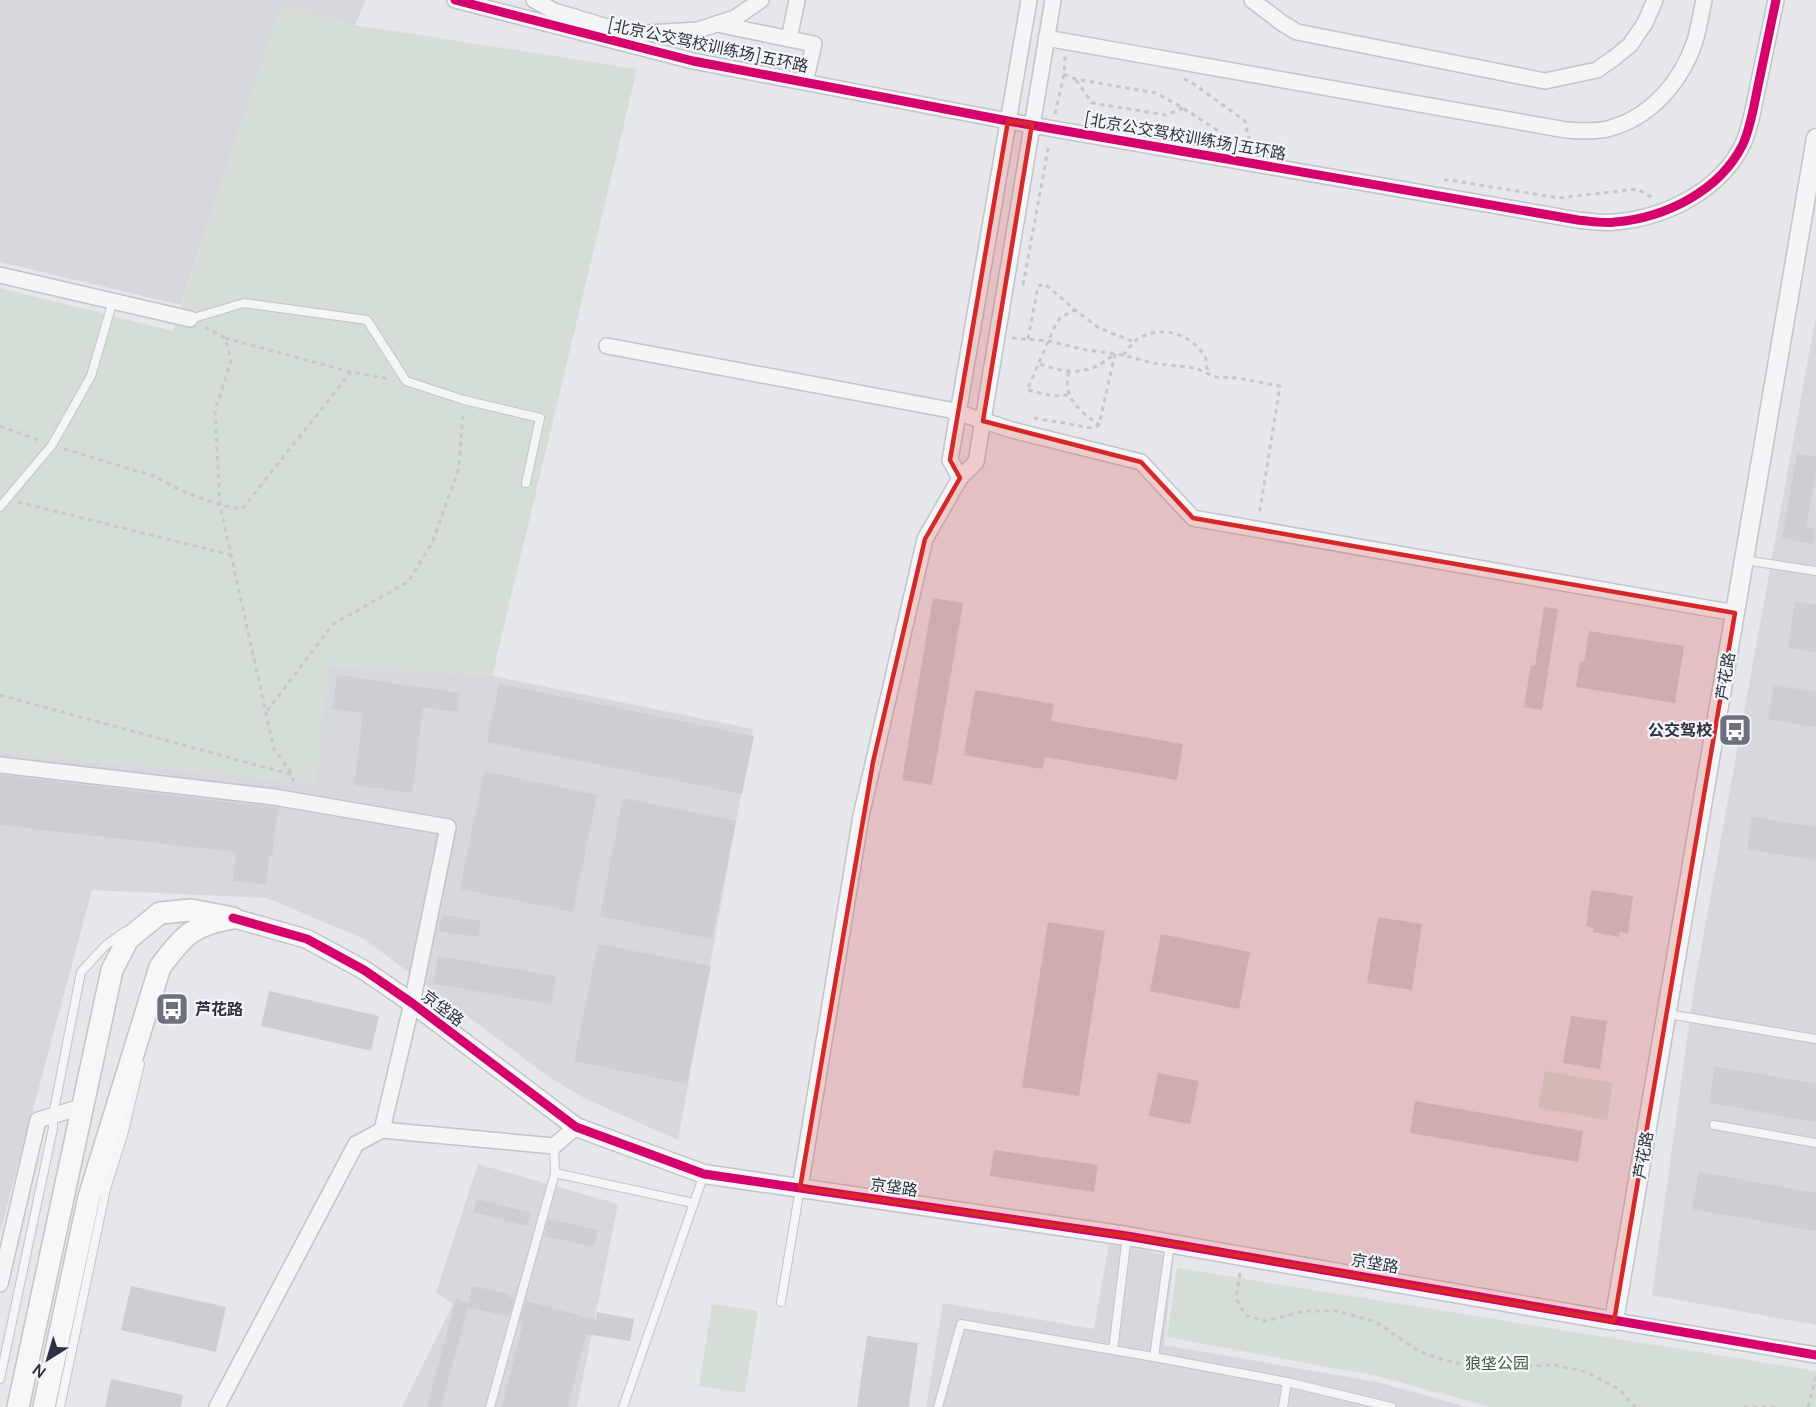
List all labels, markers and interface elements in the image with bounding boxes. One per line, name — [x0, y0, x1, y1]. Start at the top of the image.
street label: [北京公交驾校训练场]五环路 — [605, 13, 811, 77]
street label: [北京公交驾校训练场]五环路 — [1082, 107, 1288, 165]
street label: 芦花路 — [1710, 651, 1740, 701]
bus stop icon: 公交驾校 — [1717, 712, 1753, 748]
place label: 公交驾校 — [1648, 719, 1713, 741]
street label: 京垡路 — [417, 985, 469, 1031]
bus stop icon: 芦花路 — [154, 991, 190, 1027]
place label: 芦花路 — [195, 998, 243, 1020]
street label: 芦花路 — [1628, 1129, 1658, 1181]
street label: 京垡路 — [869, 1173, 919, 1201]
street label: 京垡路 — [1349, 1248, 1401, 1278]
north arrow — [18, 1329, 78, 1389]
park label: 狼垡公园 — [1465, 1352, 1529, 1374]
text: N — [28, 1359, 50, 1383]

